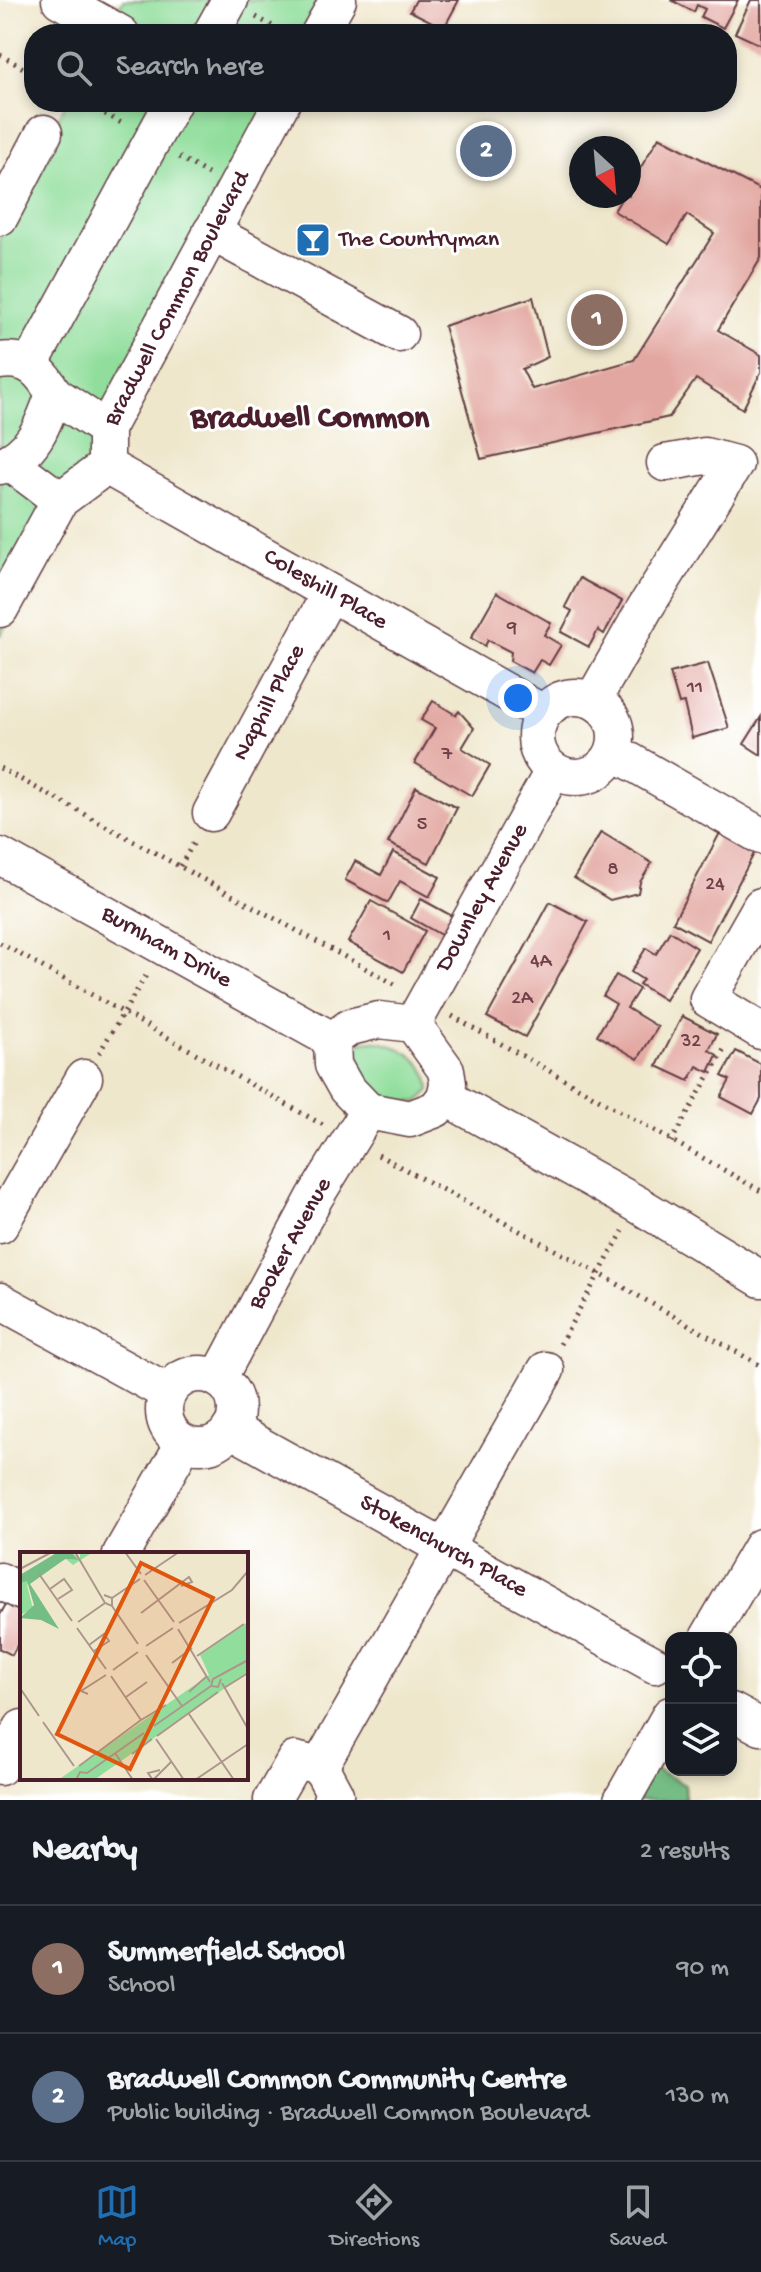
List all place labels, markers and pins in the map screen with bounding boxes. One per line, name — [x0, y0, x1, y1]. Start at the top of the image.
pin: 2 — [460, 121, 512, 181]
bar icon: The Countryman — [294, 221, 332, 259]
place label: The Countryman — [337, 226, 500, 255]
pin: 1 — [571, 290, 623, 350]

